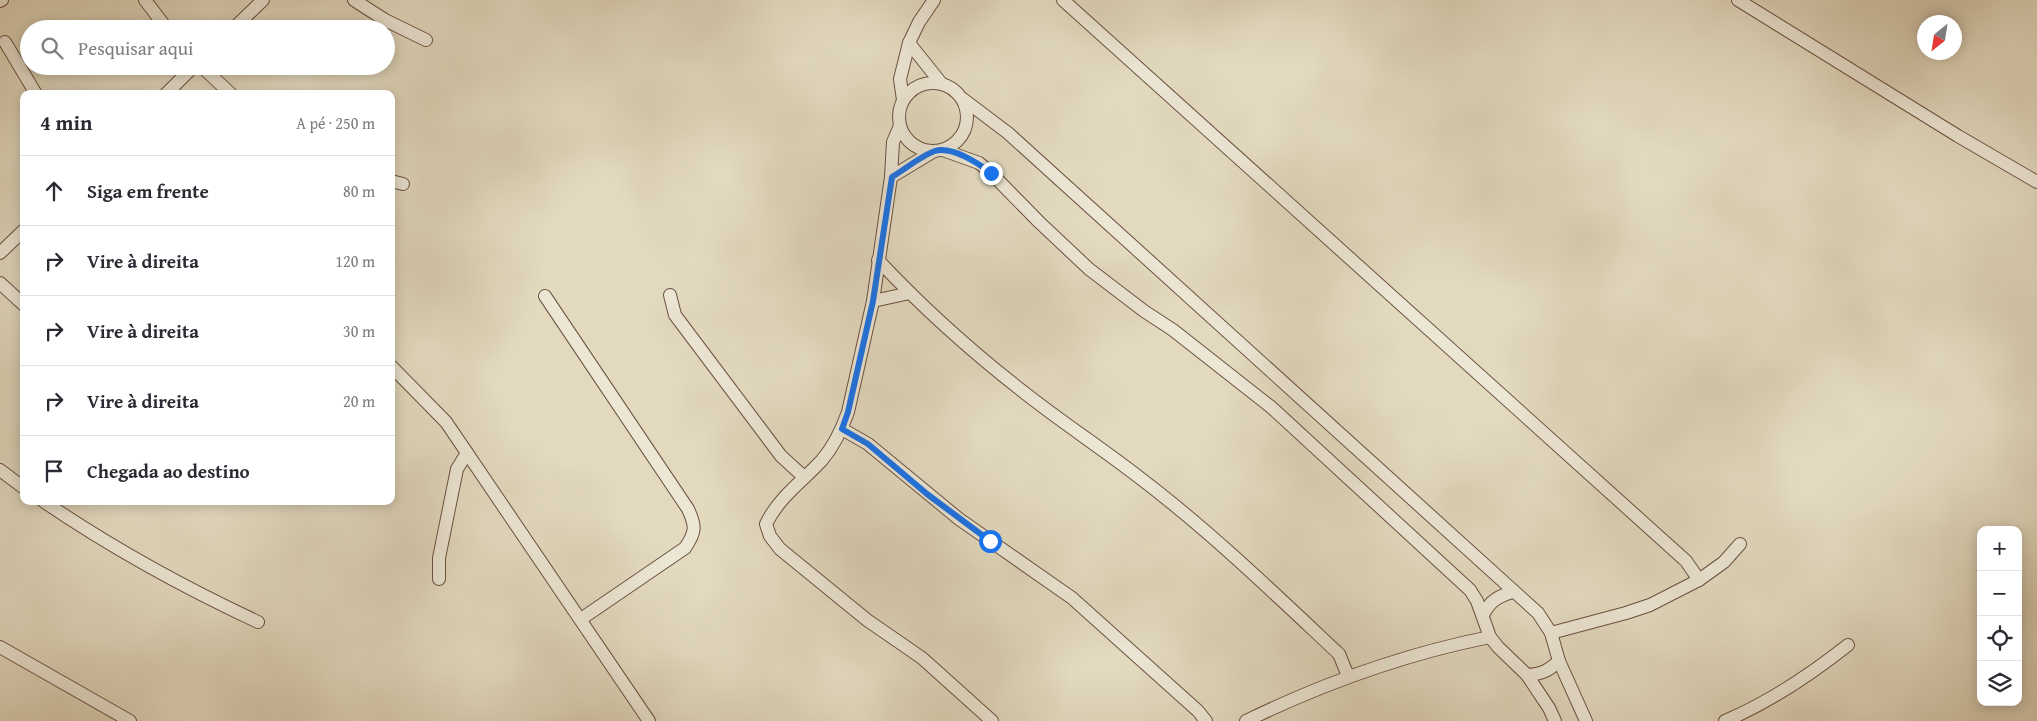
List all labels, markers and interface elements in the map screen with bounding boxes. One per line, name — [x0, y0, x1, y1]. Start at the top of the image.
north arrow — [1917, 15, 1962, 60]
search box — [20, 20, 395, 75]
icon: search — [38, 34, 66, 62]
text: Pesquisar aqui — [78, 34, 193, 62]
text: 4 min — [40, 107, 92, 138]
text: A pé · 250 m — [296, 111, 375, 135]
route end — [980, 162, 1003, 185]
icon: ahead — [40, 177, 68, 205]
text: Siga em frente — [87, 177, 209, 205]
text: 80 m — [343, 179, 375, 203]
icon: right — [40, 247, 68, 275]
text: Vire à direita — [87, 247, 199, 275]
text: 120 m — [335, 249, 375, 273]
icon: right — [40, 317, 68, 345]
text: Vire à direita — [87, 317, 199, 345]
text: 30 m — [343, 319, 375, 343]
icon: right — [40, 387, 68, 415]
text: Vire à direita — [87, 387, 199, 415]
text: 20 m — [343, 389, 375, 413]
icon: arrive — [40, 457, 68, 485]
text: Chegada ao destino — [87, 457, 250, 485]
map controls — [1977, 526, 2022, 706]
button: + — [1977, 526, 2022, 571]
route start — [979, 530, 1002, 553]
button: − — [1977, 571, 2022, 616]
button: locate — [1977, 616, 2022, 661]
button: layers — [1977, 661, 2022, 706]

